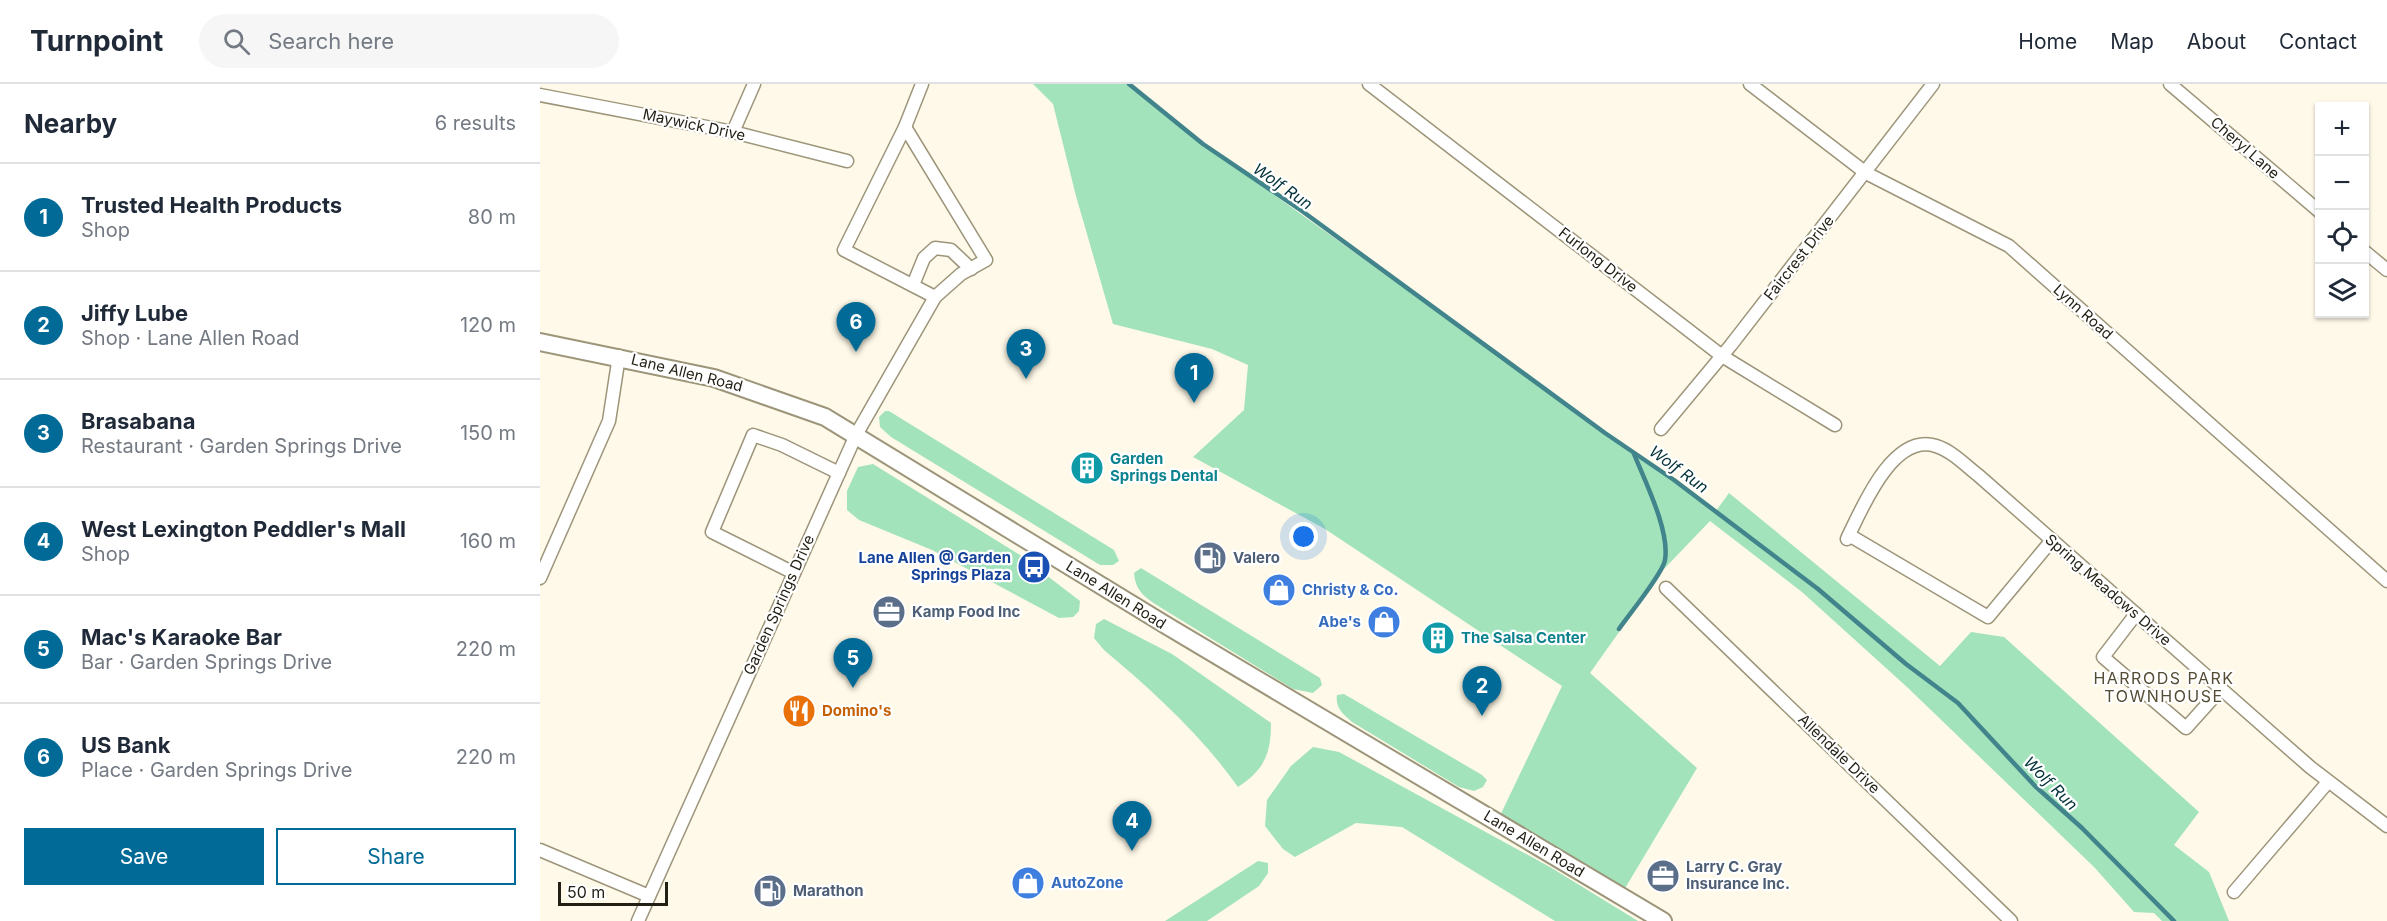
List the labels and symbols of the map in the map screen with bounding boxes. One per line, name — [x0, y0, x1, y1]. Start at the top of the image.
street label: Maywick Drive — [641, 104, 747, 145]
street label: Cheryl Lane — [2207, 112, 2284, 183]
water label: Wolf Run — [1249, 158, 1317, 214]
street label: Faircrest Drive — [1759, 211, 1838, 304]
street label: Furlong Drive — [1555, 223, 1642, 296]
street label: Lynn Road — [2049, 280, 2117, 343]
pin: 6 — [836, 302, 876, 352]
pin: 3 — [1006, 330, 1046, 379]
street label: Lane Allen Road — [629, 349, 745, 396]
pin: 1 — [1174, 354, 1214, 403]
water label: Wolf Run — [1646, 441, 1712, 497]
place label: Garden Springs Dental — [1110, 449, 1218, 485]
building icon: Garden Springs Dental — [1069, 450, 1105, 486]
your location — [1289, 522, 1318, 551]
street label: Spring Meadows Drive — [2041, 530, 2175, 650]
street label: Garden Springs Drive — [739, 532, 818, 678]
fuel station icon: Valero — [1192, 540, 1228, 576]
place label: Lane Allen @ Garden Springs Plaza — [859, 548, 1011, 584]
place label: Valero — [1233, 548, 1280, 567]
bus stop icon: Lane Allen @ Garden Springs Plaza — [1016, 549, 1052, 585]
street label: Lane Allen Road — [1063, 556, 1170, 633]
shop icon: Christy & Co. — [1261, 572, 1297, 608]
place label: Christy & Co. — [1302, 580, 1398, 599]
office icon: Kamp Food Inc — [871, 594, 907, 630]
place label: Kamp Food Inc — [912, 602, 1021, 621]
shop icon: Abe's — [1366, 604, 1402, 640]
place label: Abe's — [1318, 612, 1361, 631]
building icon: The Salsa Center — [1420, 620, 1456, 656]
place label: The Salsa Center — [1461, 628, 1586, 647]
pin: 5 — [834, 638, 872, 688]
pin: 2 — [1462, 666, 1502, 716]
district label: HARRODS PARK TOWNHOUSE — [2093, 668, 2235, 706]
restaurant icon: Domino's — [781, 693, 817, 729]
place label: Domino's — [822, 701, 891, 720]
street label: Allendale Drive — [1794, 710, 1884, 798]
water label: Wolf Run — [2020, 752, 2082, 814]
pin: 4 — [1112, 802, 1152, 851]
street label: Lane Allen Road — [1480, 806, 1588, 881]
place label: Larry C. Gray Insurance Inc. — [1686, 857, 1790, 893]
office icon: Larry C. Gray Insurance Inc. — [1645, 858, 1681, 894]
shop icon: AutoZone — [1010, 865, 1046, 901]
fuel station icon: Marathon — [752, 873, 788, 909]
place label: AutoZone — [1051, 873, 1124, 892]
scale bar — [558, 879, 668, 906]
place label: Marathon — [793, 881, 864, 900]

